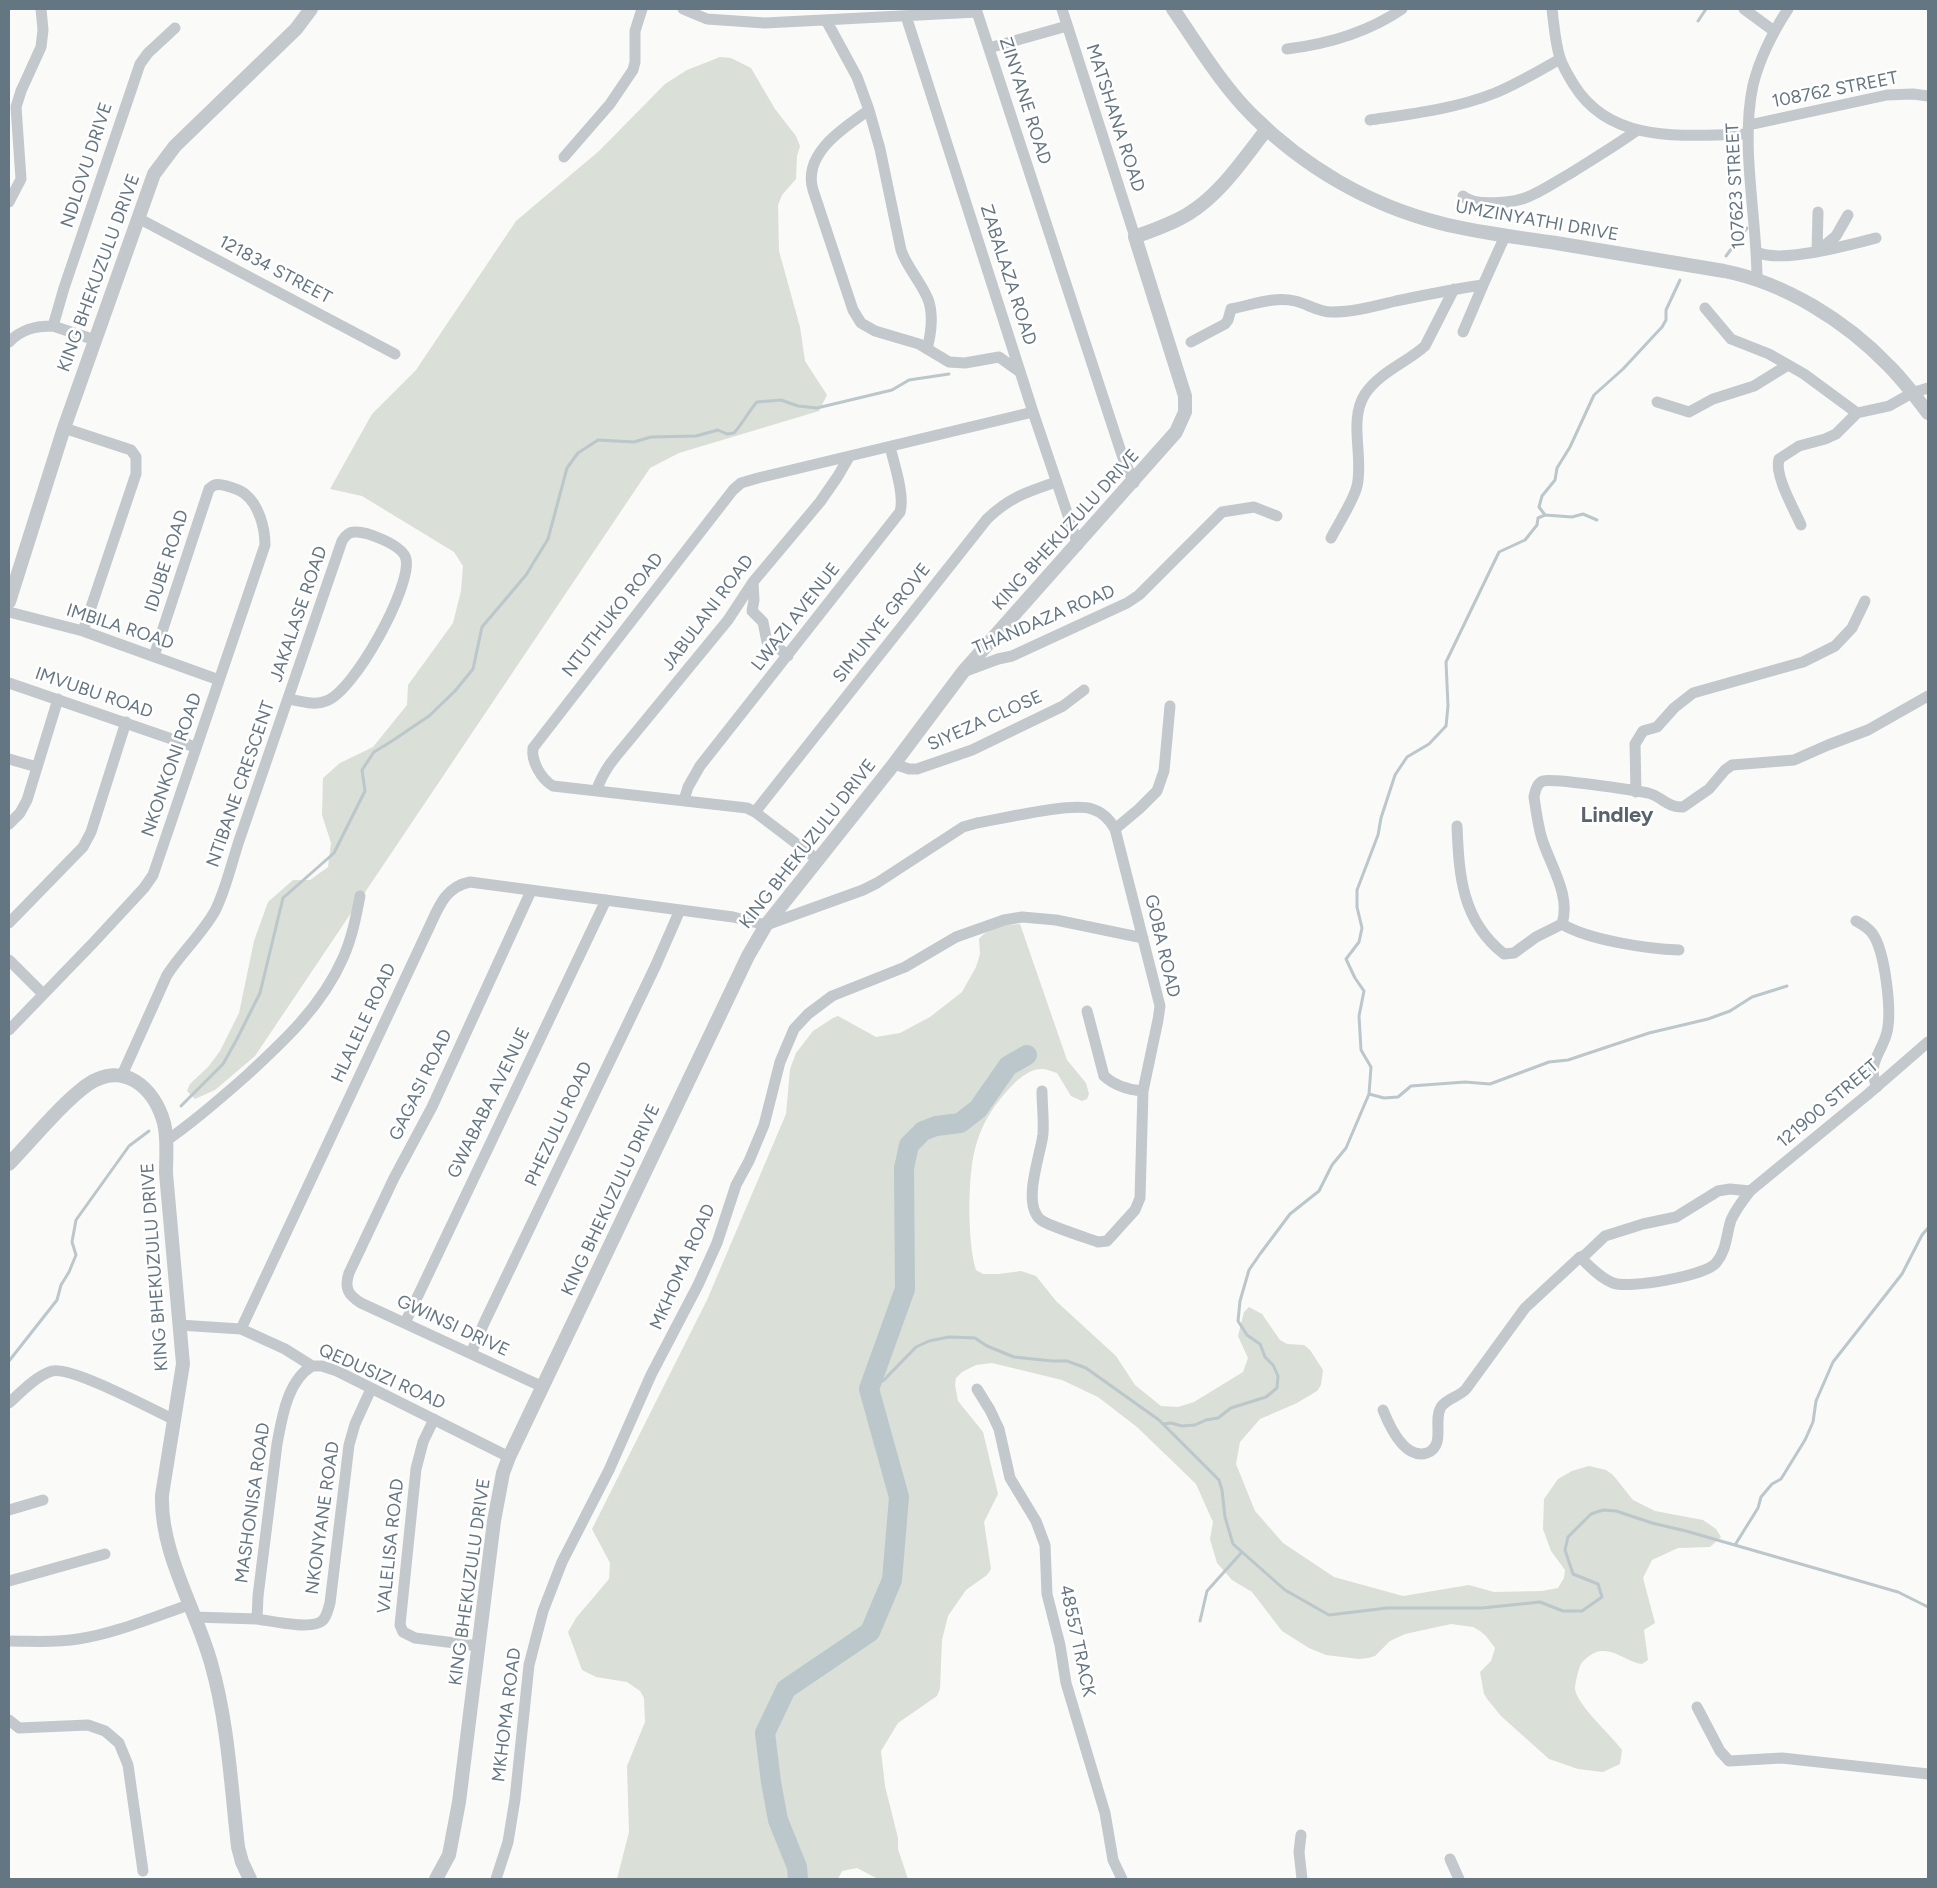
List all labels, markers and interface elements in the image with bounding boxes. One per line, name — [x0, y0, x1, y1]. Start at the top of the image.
street label: ZINYANE ROAD — [994, 35, 1056, 167]
street label: MATSHANA ROAD — [1081, 41, 1149, 195]
street label: 108762 STREET — [1770, 67, 1900, 113]
street label: NDLOVU DRIVE — [57, 100, 117, 230]
street label: 107623 STREET — [1722, 122, 1750, 250]
street label: KING BHEKUZULU DRIVE — [53, 171, 145, 375]
street label: UMZINYATHI DRIVE — [1454, 196, 1620, 246]
street label: ZABALAZA ROAD — [975, 202, 1041, 348]
street label: 121834 STREET — [215, 231, 335, 309]
street label: KING BHEKUZULU DRIVE — [988, 445, 1144, 615]
street label: IDUBE ROAD — [140, 507, 194, 615]
street label: JAKALASE ROAD — [266, 543, 332, 685]
street label: NTUTHUKO ROAD — [558, 549, 668, 681]
street label: JABULANI ROAD — [657, 551, 759, 675]
street label: LWAZI AVENUE — [747, 559, 845, 675]
street label: SIMUNYE GROVE — [829, 559, 935, 687]
street label: THANDAZA ROAD — [970, 580, 1118, 660]
street label: IMBILA ROAD — [64, 599, 176, 655]
street label: IMVUBU ROAD — [32, 663, 156, 723]
street label: SIYEZA CLOSE — [924, 686, 1046, 756]
street label: NKONKONI ROAD — [137, 690, 207, 840]
street label: NTIBANE CRESCENT — [202, 698, 280, 870]
street label: KING BHEKUZULU DRIVE — [735, 755, 881, 933]
district label: Lindley — [1581, 803, 1653, 829]
street label: GOBA ROAD — [1140, 892, 1184, 1000]
street label: HLALELE ROAD — [327, 960, 401, 1086]
street label: GWABABA AVENUE — [443, 1024, 535, 1182]
street label: GAGASI ROAD — [385, 1026, 457, 1144]
street label: 121900 STREET — [1773, 1055, 1883, 1153]
street label: PHEZULU ROAD — [521, 1058, 597, 1190]
street label: KING BHEKUZULU DRIVE — [557, 1101, 665, 1299]
street label: KING BHEKUZULU DRIVE — [137, 1162, 173, 1372]
street label: MKHOMA ROAD — [646, 1201, 720, 1333]
street label: GWINSI DRIVE — [393, 1290, 513, 1362]
street label: QEDUSIZI ROAD — [315, 1339, 449, 1415]
street label: MASHONISA ROAD — [231, 1421, 275, 1585]
street label: NKONYANE ROAD — [302, 1440, 344, 1596]
street label: VALELISA ROAD — [373, 1477, 409, 1615]
street label: KING BHEKUZULU DRIVE — [445, 1477, 495, 1687]
street label: 48557 TRACK — [1055, 1583, 1099, 1699]
street label: MKHOMA ROAD — [488, 1647, 526, 1783]

